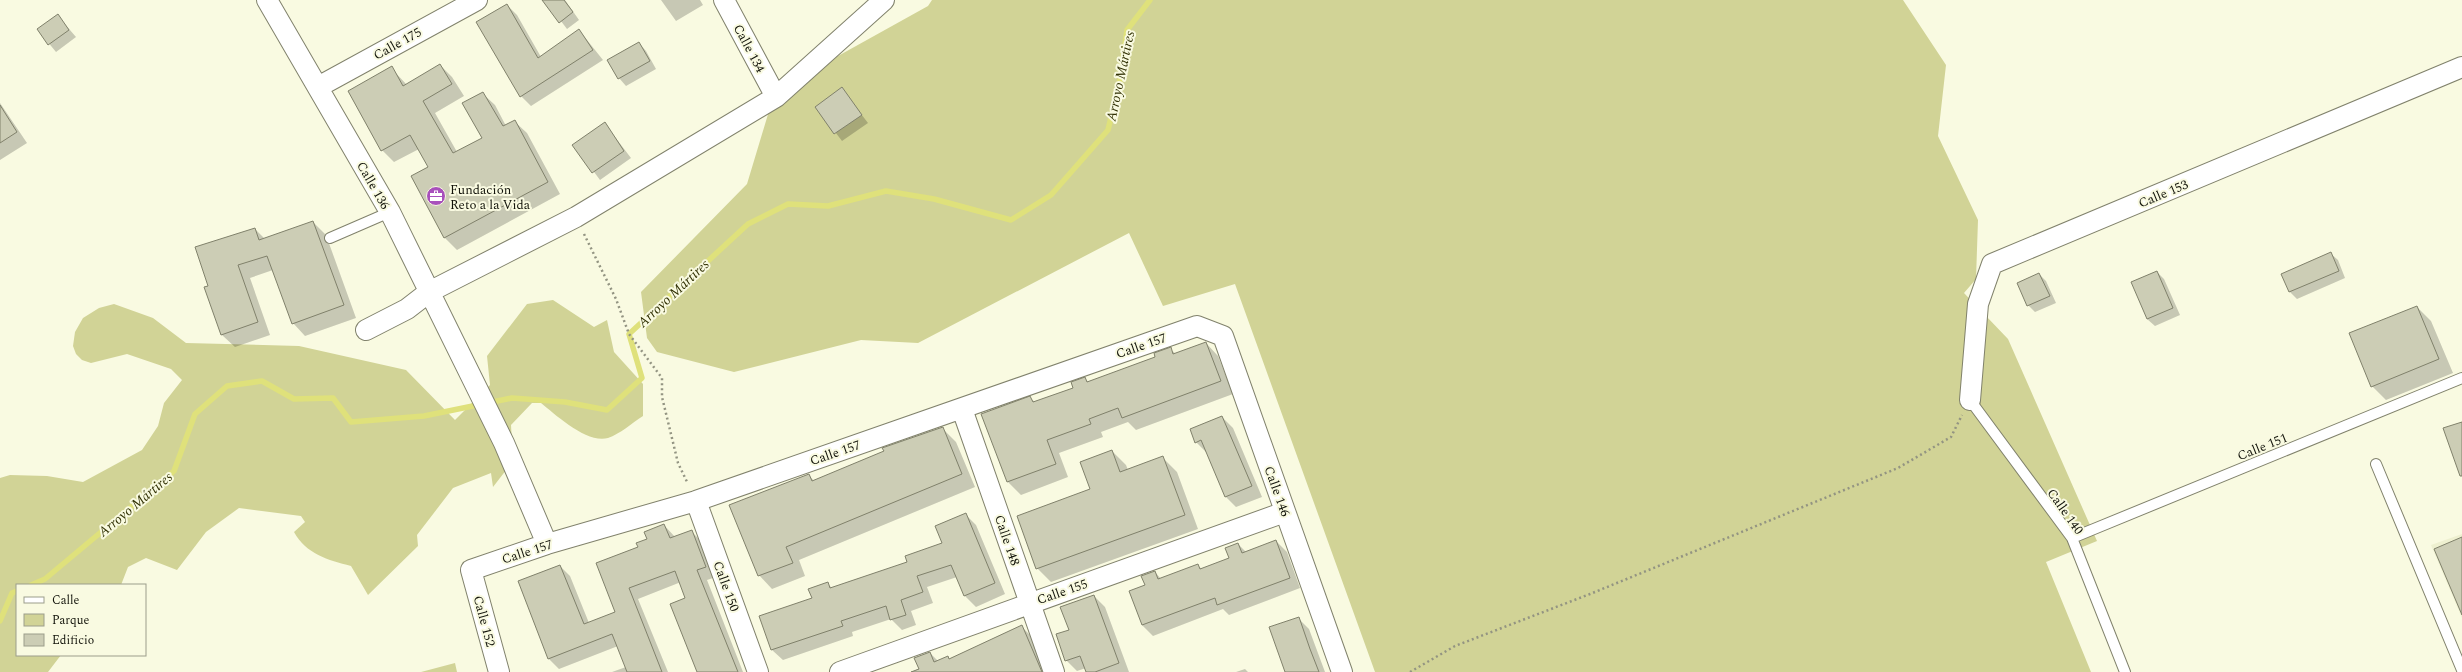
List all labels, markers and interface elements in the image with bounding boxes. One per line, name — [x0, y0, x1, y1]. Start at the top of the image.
street label: Calle 134 — [728, 21, 770, 77]
street label: Calle 175 — [370, 22, 425, 65]
water label: Arroyo Mártires — [1100, 29, 1140, 124]
street label: Calle 136 — [351, 158, 395, 214]
street label: Calle 153 — [2135, 174, 2192, 213]
place label: Fundación Reto a la Vida — [450, 180, 531, 215]
office icon: Fundación Reto a la Vida — [425, 185, 447, 207]
water label: Arroyo Mártires — [632, 254, 714, 333]
street label: Calle 157 — [1113, 328, 1169, 364]
street label: Calle 151 — [2234, 428, 2290, 466]
street label: Calle 157 — [807, 435, 863, 471]
street label: Calle 146 — [1259, 463, 1296, 520]
water label: Arroyo Mártires — [93, 467, 177, 543]
street label: Calle 140 — [2042, 484, 2089, 539]
street label: Calle 148 — [989, 512, 1025, 568]
street label: Calle 157 — [499, 534, 555, 570]
street label: Calle 150 — [708, 558, 745, 615]
street label: Calle 155 — [1034, 574, 1090, 610]
legend — [16, 584, 146, 656]
text: Calle — [52, 591, 80, 610]
street label: Calle 152 — [468, 593, 500, 649]
text: Parque — [52, 611, 89, 630]
text: Edificio — [52, 631, 94, 650]

